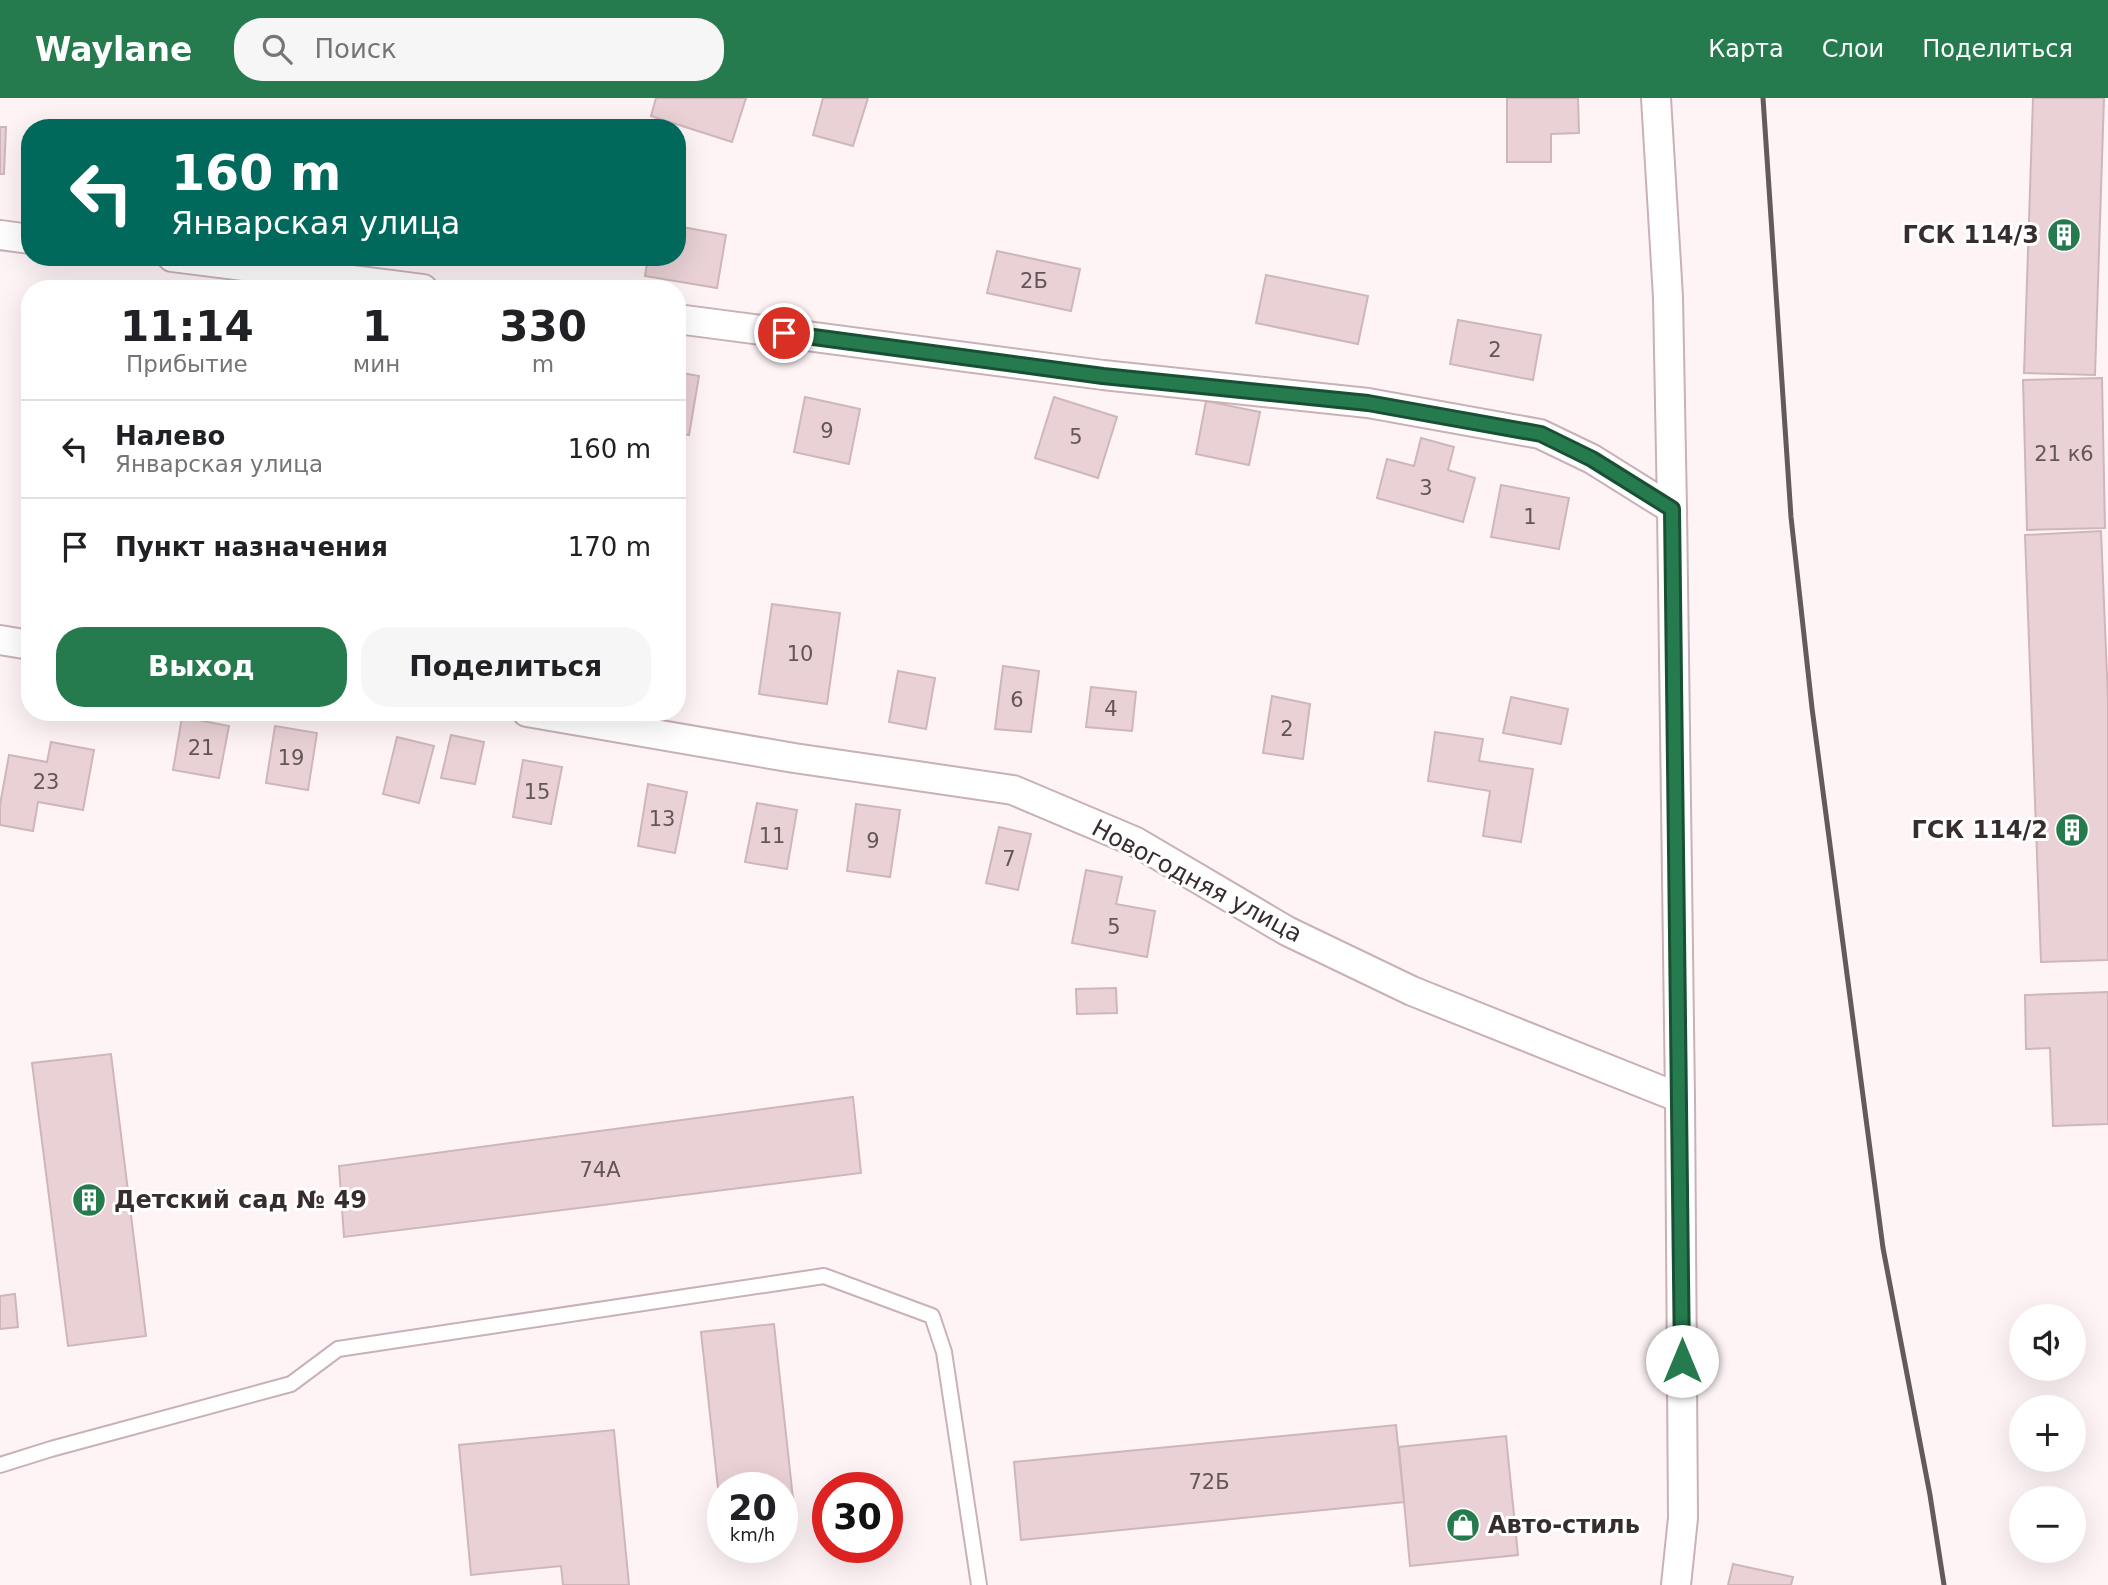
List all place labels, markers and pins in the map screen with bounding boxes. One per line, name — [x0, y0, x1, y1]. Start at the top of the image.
building icon: ГСК 114/3 — [2045, 216, 2083, 254]
place label: ГСК 114/3 — [1903, 221, 2039, 249]
pin — [754, 303, 814, 363]
building icon: ГСК 114/2 — [2053, 811, 2091, 849]
place label: ГСК 114/2 — [1912, 816, 2048, 844]
building icon: Детский сад № 49 — [70, 1181, 108, 1219]
place label: Детский сад № 49 — [114, 1186, 367, 1214]
shop icon: Авто-стиль — [1444, 1506, 1482, 1544]
place label: Авто-стиль — [1488, 1511, 1640, 1539]

